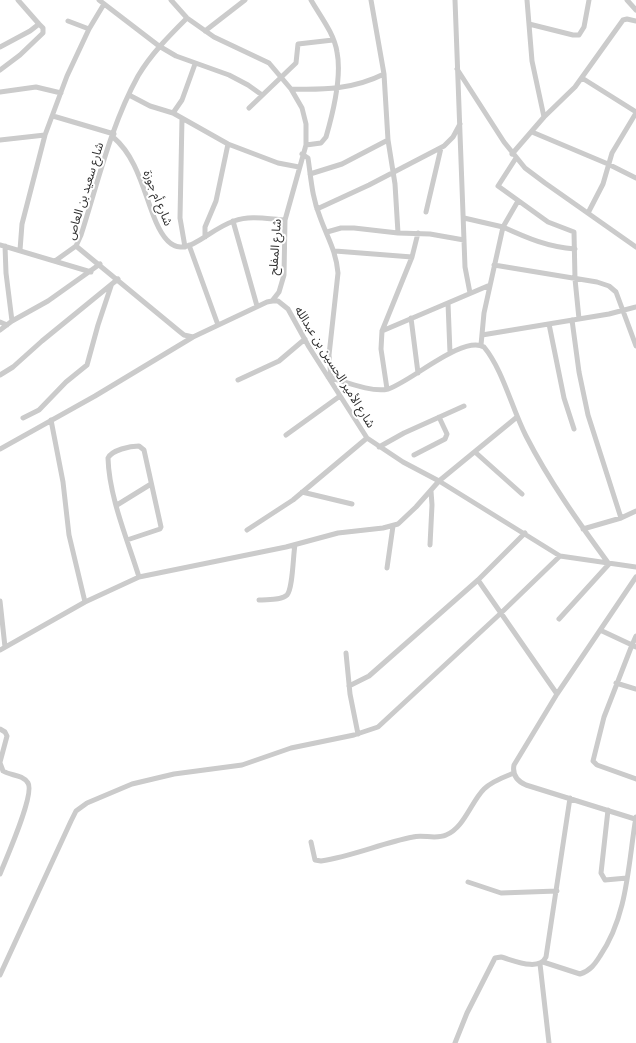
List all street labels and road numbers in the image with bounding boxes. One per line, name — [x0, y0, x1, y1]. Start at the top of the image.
street label: شارع سعيد بن العاص — [63, 140, 107, 242]
street label: شارع أم جوزة — [140, 168, 176, 228]
street label: شارع المفلح — [266, 218, 284, 276]
street label: شارع الأمير الحسين بن عبدالله — [292, 304, 378, 430]

